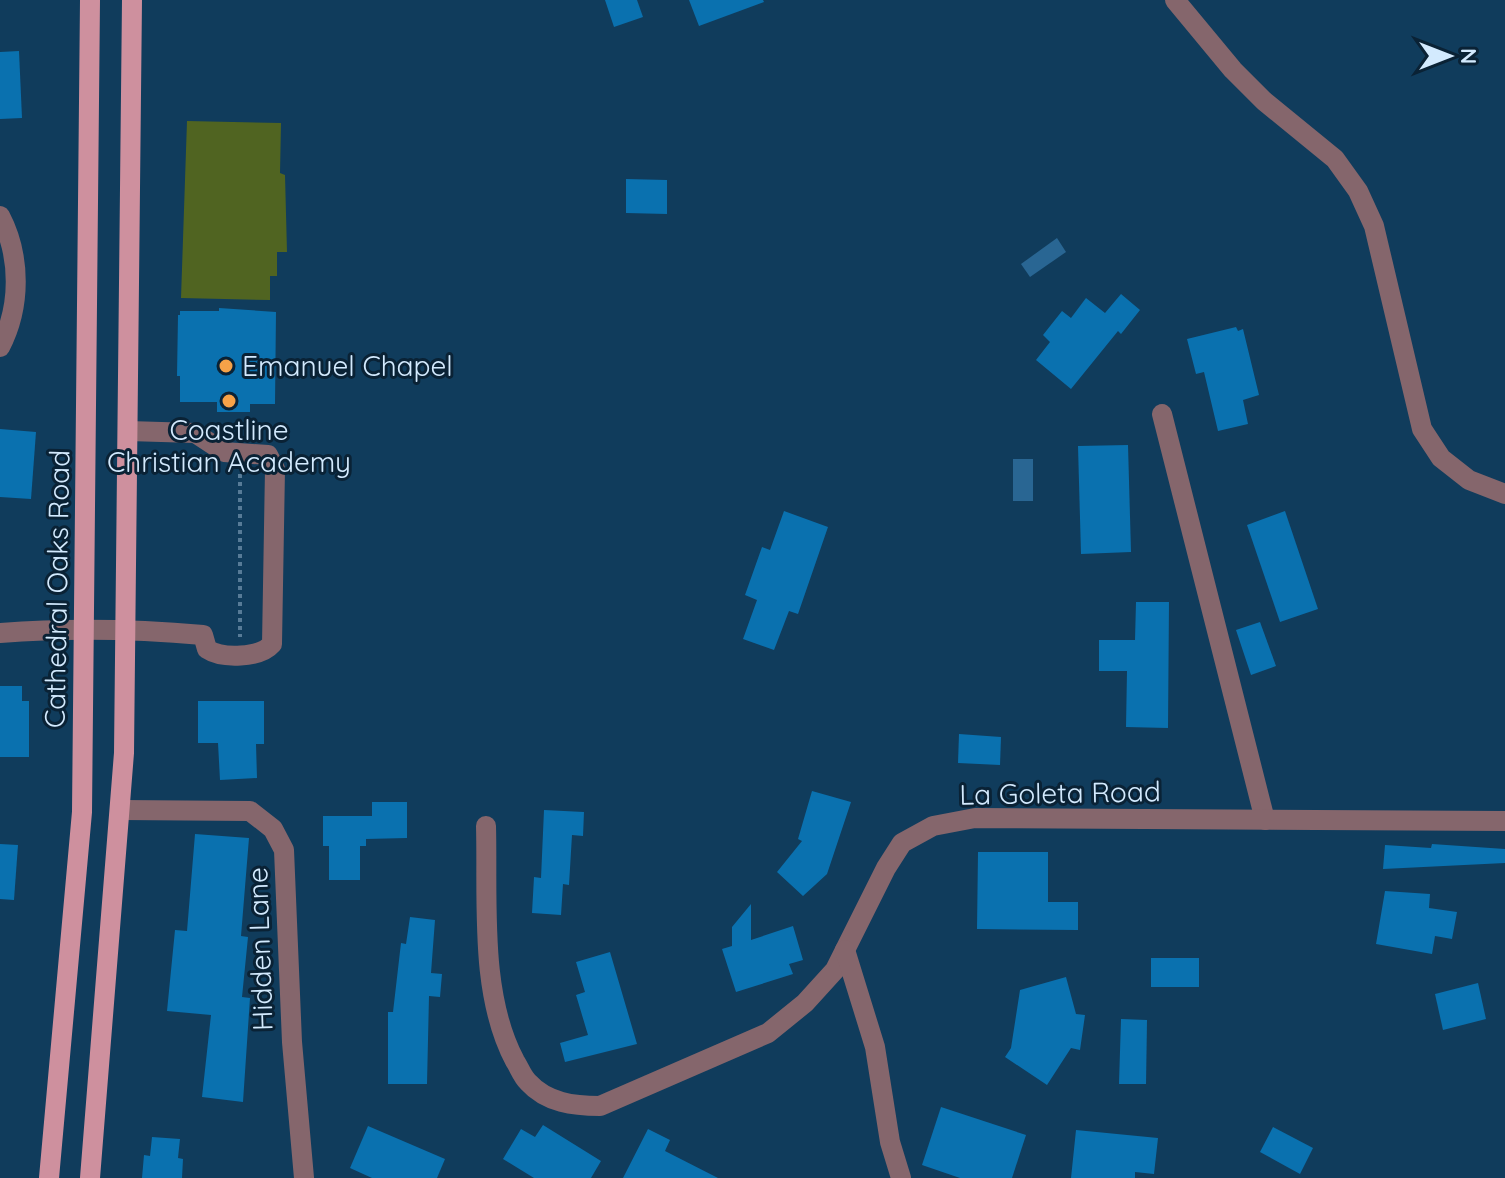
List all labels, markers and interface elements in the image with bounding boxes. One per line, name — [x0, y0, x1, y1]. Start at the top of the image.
north arrow — [1409, 16, 1489, 96]
text: N — [1455, 48, 1483, 64]
place label: Emanuel Chapel — [242, 348, 453, 383]
marker: Emanuel Chapel — [217, 357, 235, 375]
marker: Coastline Christian Academy — [220, 392, 238, 410]
place label: Coastline Christian Academy — [107, 412, 351, 479]
street label: Cathedral Oaks Road — [37, 449, 76, 728]
street label: La Goleta Road — [959, 773, 1161, 812]
street label: Hidden Lane — [239, 867, 280, 1031]

